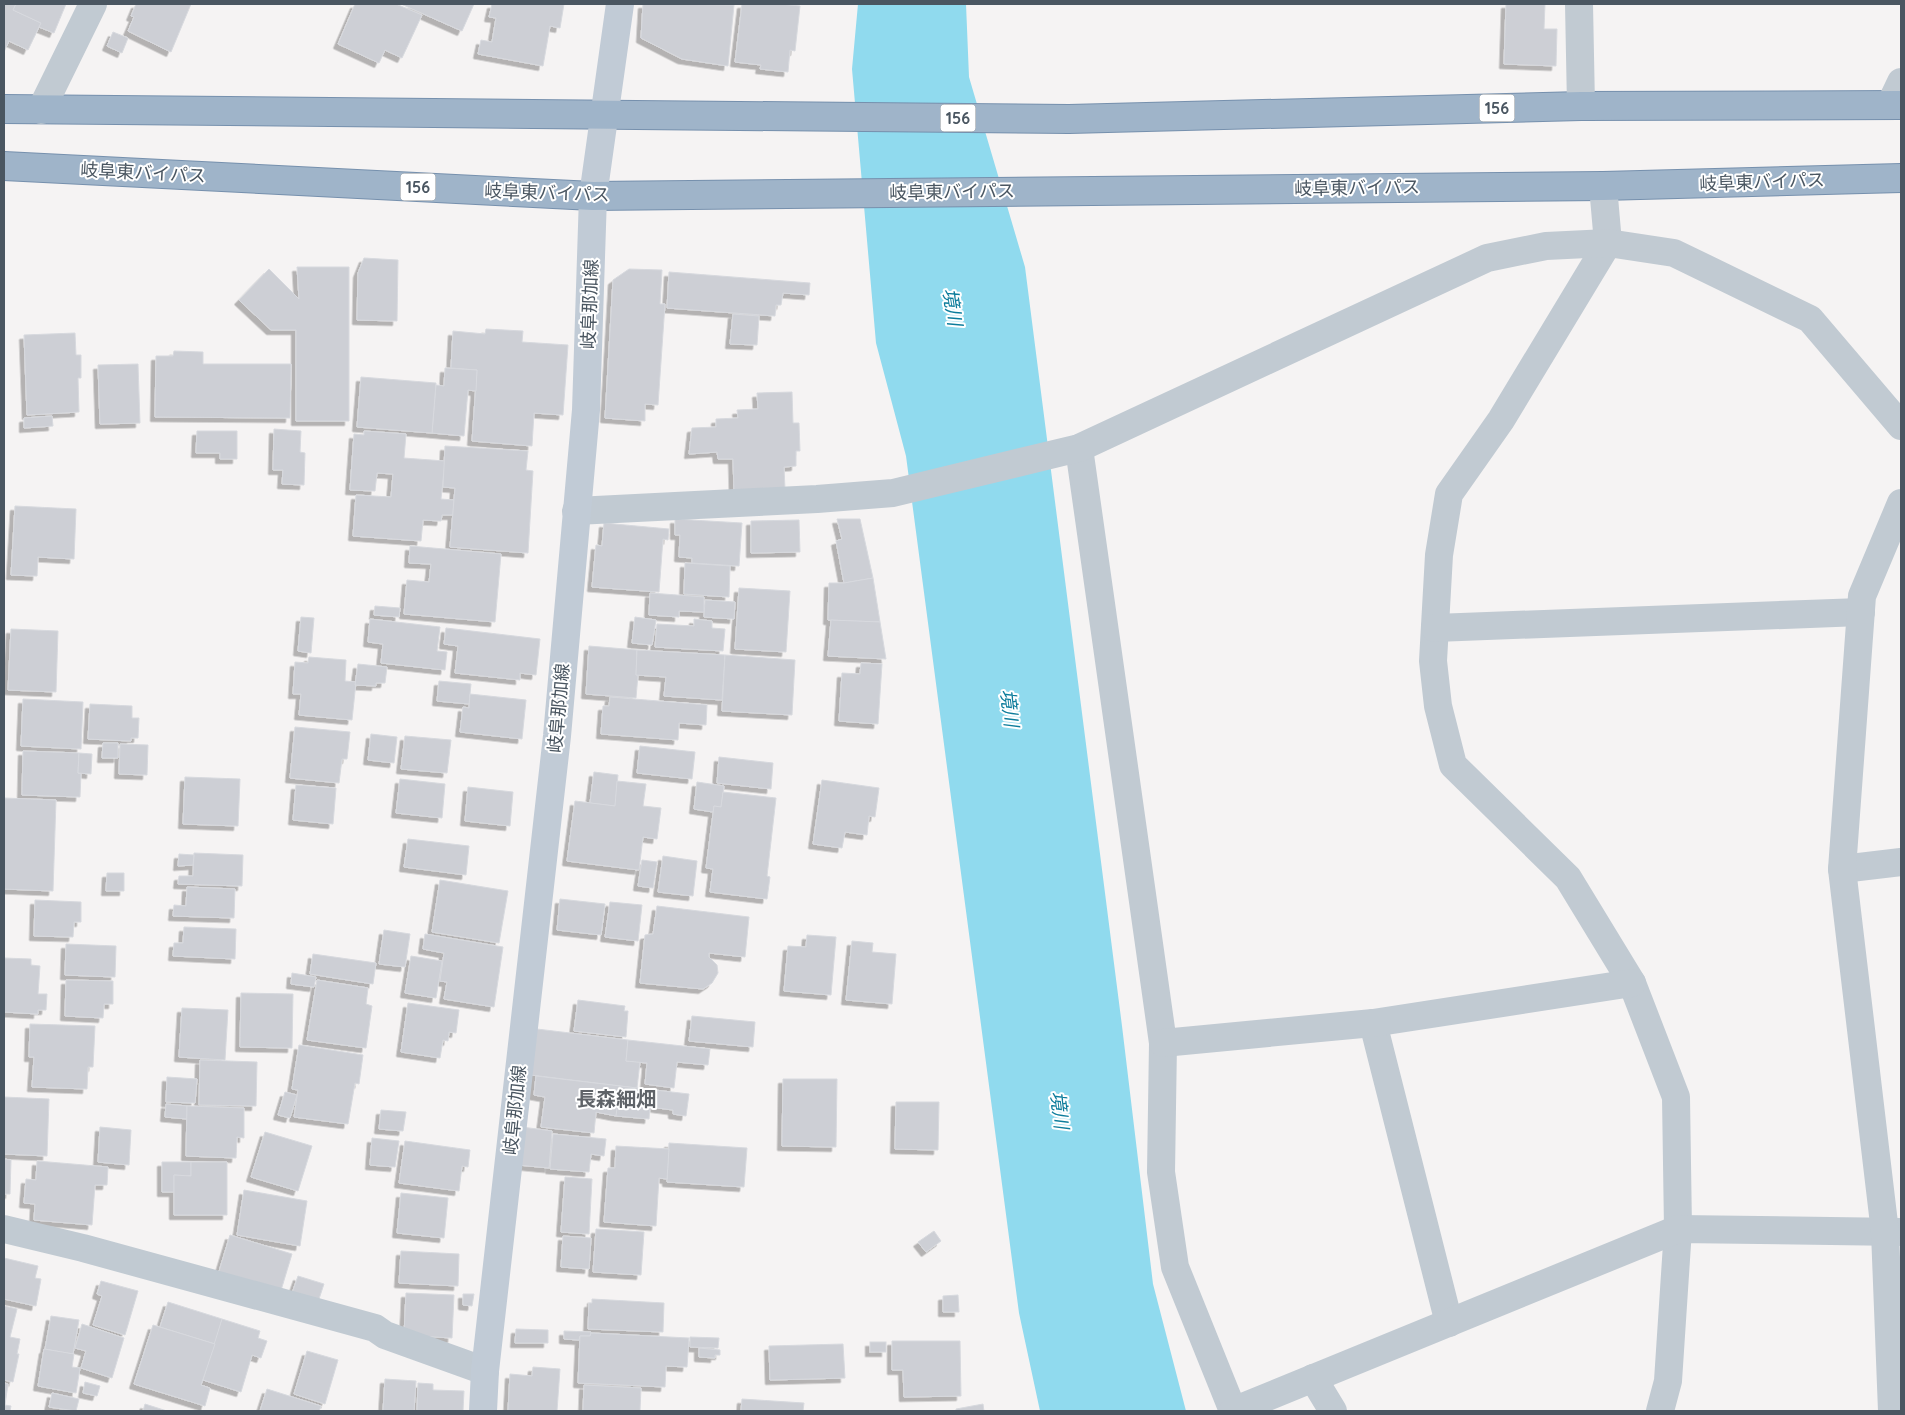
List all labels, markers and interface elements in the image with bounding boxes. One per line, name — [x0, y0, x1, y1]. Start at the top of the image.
road number: 156 — [1480, 95, 1514, 122]
road number: 156 — [940, 105, 976, 132]
street label: 岐阜東バイパス — [80, 158, 206, 187]
street label: 岐阜東バイパス — [1699, 168, 1825, 195]
road number: 156 — [400, 173, 436, 200]
street label: 岐阜東バイパス — [1294, 175, 1420, 200]
street label: 岐阜東バイパス — [484, 179, 610, 206]
street label: 岐阜東バイパス — [889, 179, 1015, 204]
street label: 岐阜那加線 — [576, 259, 603, 349]
water label: 境川 — [938, 286, 968, 330]
street label: 岐阜那加線 — [543, 662, 574, 754]
water label: 境川 — [996, 688, 1024, 730]
street label: 岐阜那加線 — [498, 1064, 531, 1156]
district label: 長森細畑 — [576, 1086, 656, 1111]
water label: 境川 — [1046, 1090, 1074, 1132]

